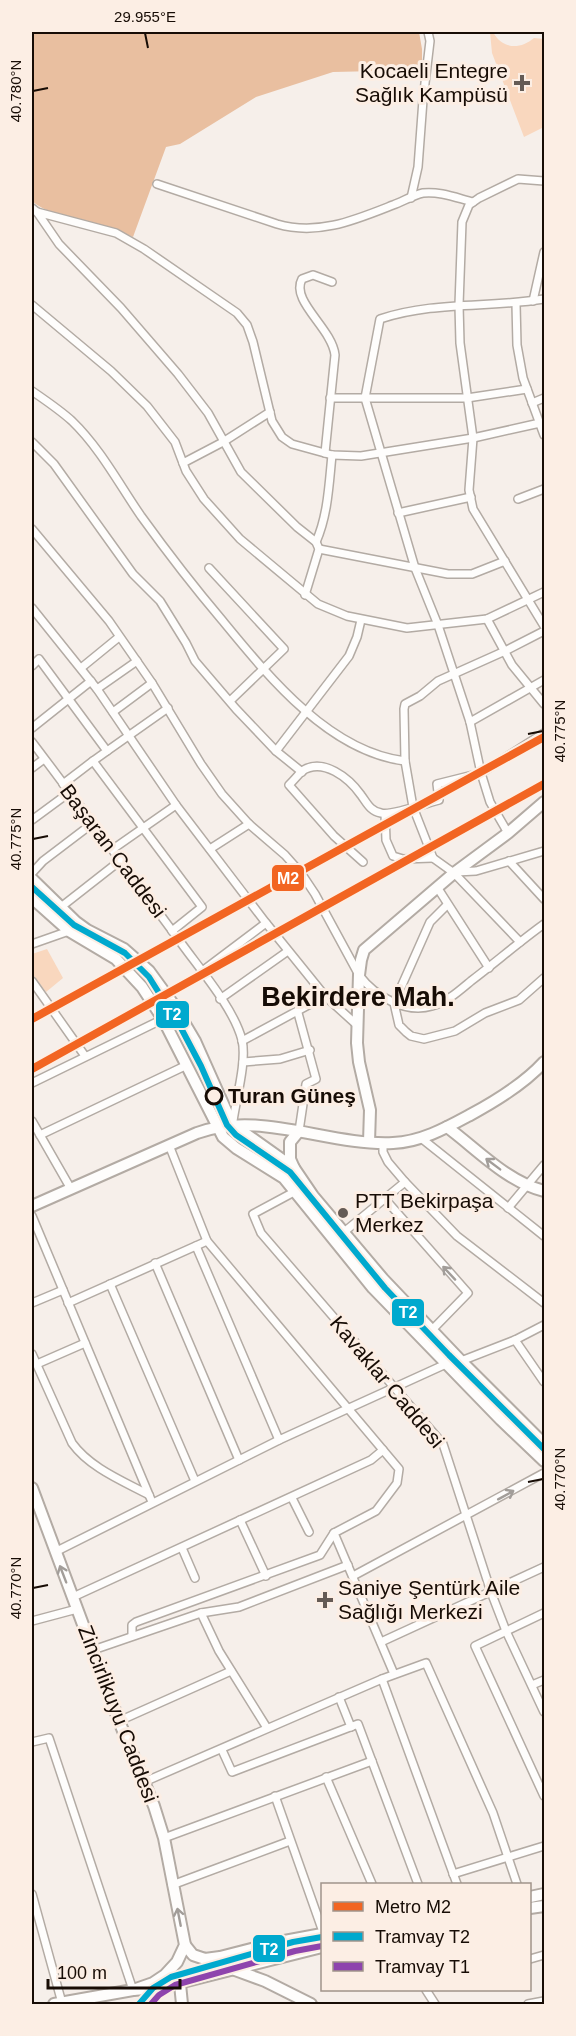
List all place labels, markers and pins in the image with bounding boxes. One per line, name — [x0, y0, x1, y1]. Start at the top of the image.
place label: Kocaeli Entegre Sağlık Kampüsü — [355, 59, 508, 106]
marker: Kocaeli Entegre Sağlık Kampüsü — [513, 74, 531, 92]
place label: Turan Güneş — [228, 1084, 356, 1107]
marker: Turan Güneş — [205, 1087, 223, 1105]
place label: PTT Bekirpaşa Merkez — [355, 1189, 494, 1236]
marker: PTT Bekirpaşa Merkez — [336, 1206, 350, 1220]
place label: Saniye Şentürk Aile Sağlığı Merkezi — [338, 1576, 520, 1623]
marker: Saniye Şentürk Aile Sağlığı Merkezi — [316, 1591, 334, 1609]

